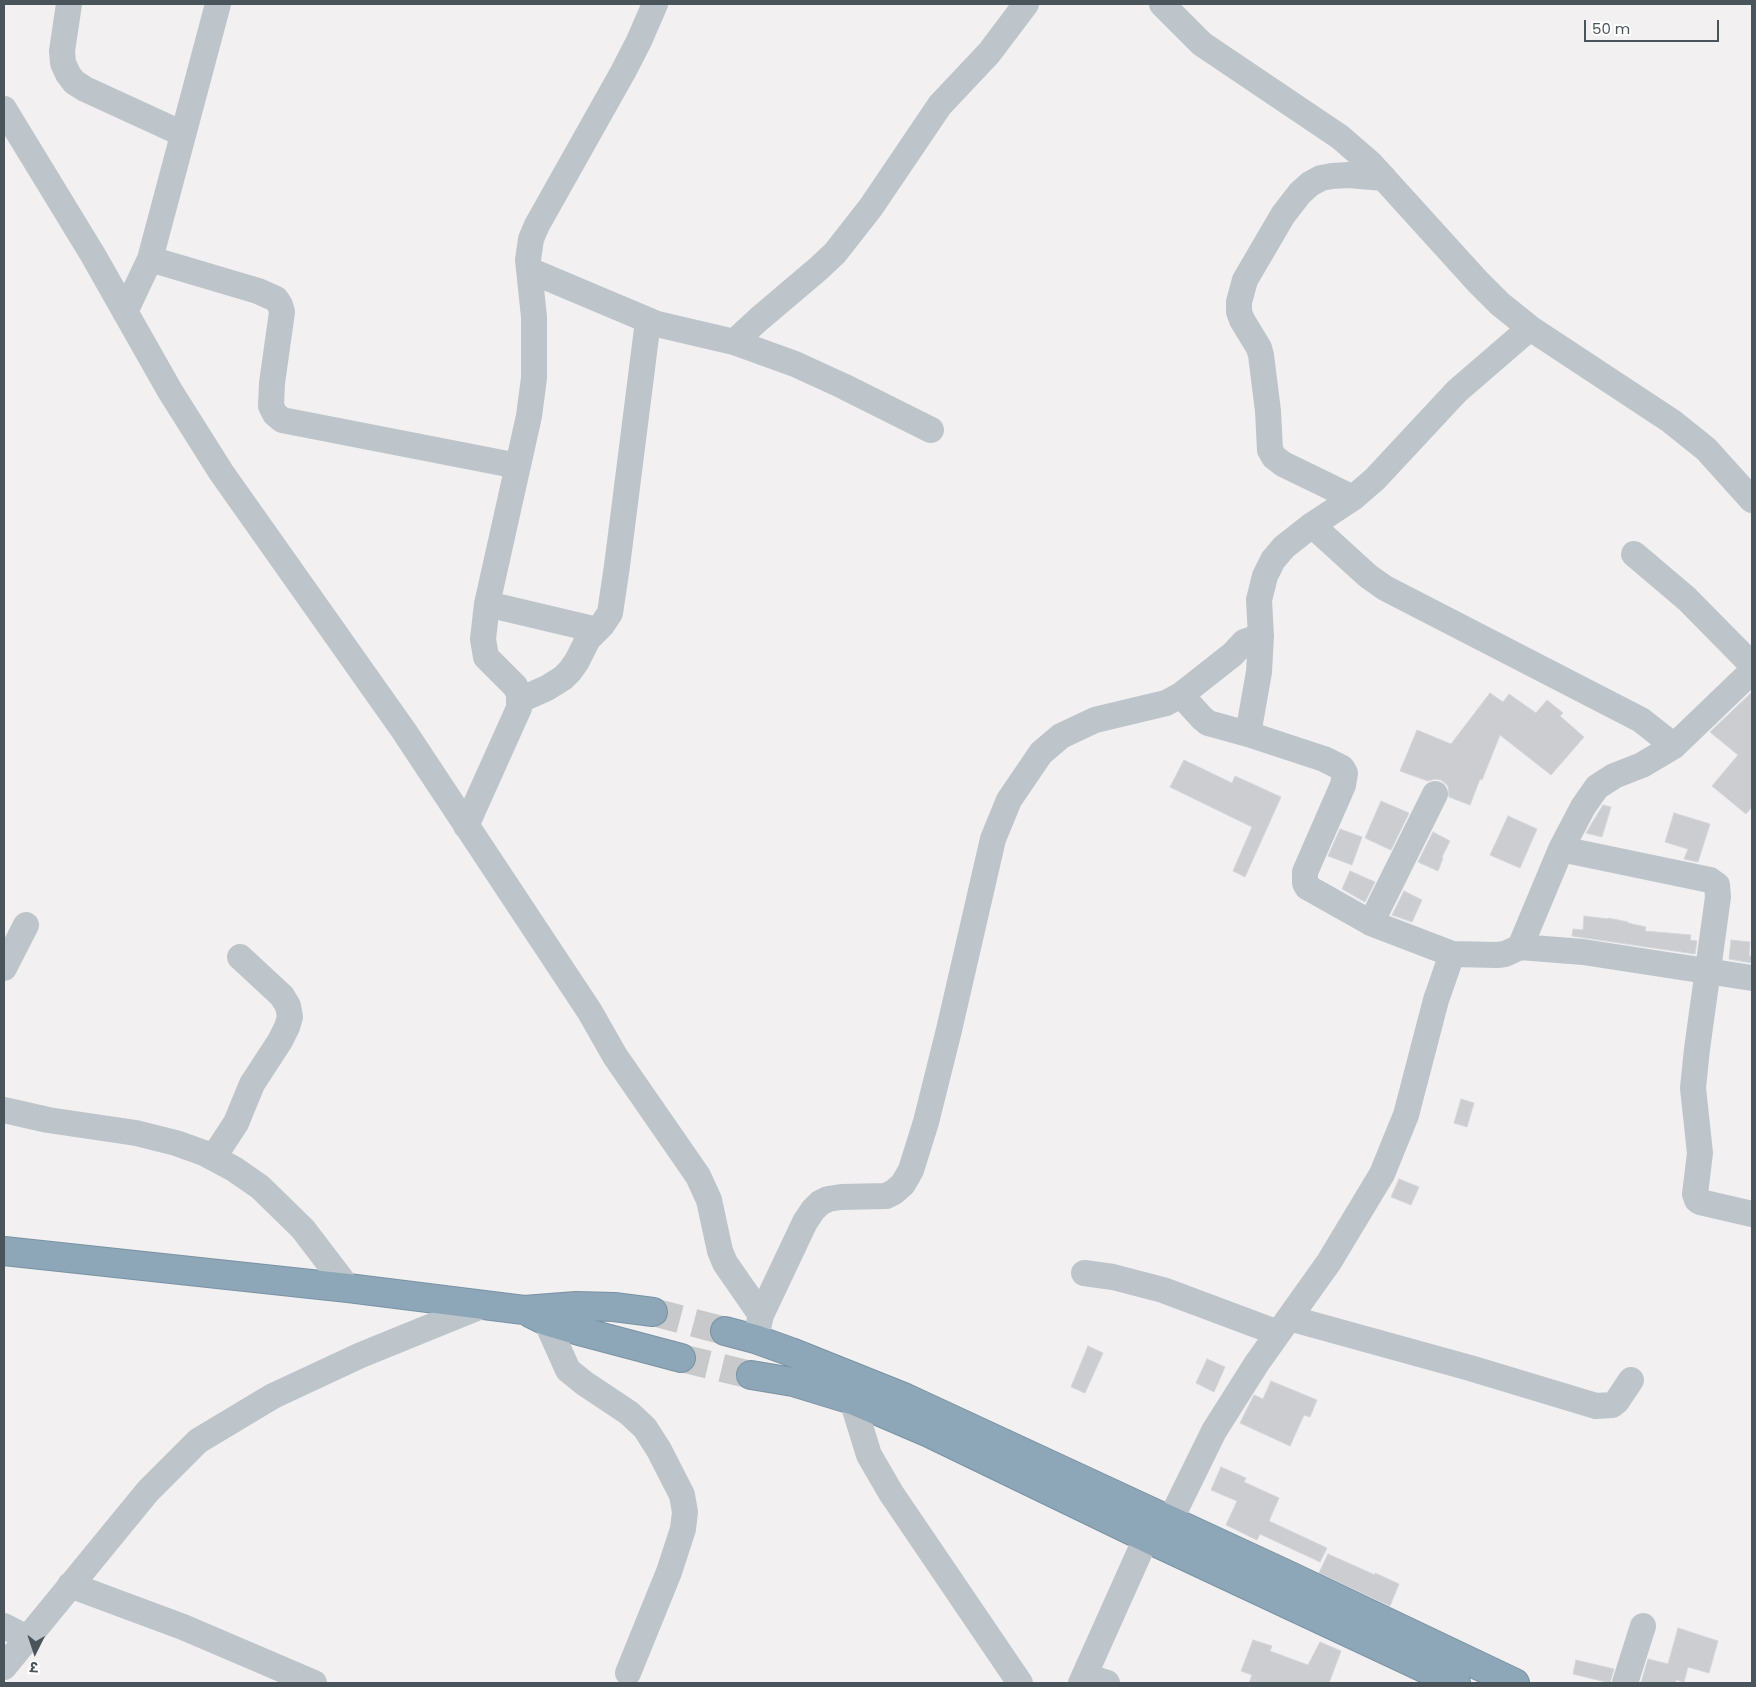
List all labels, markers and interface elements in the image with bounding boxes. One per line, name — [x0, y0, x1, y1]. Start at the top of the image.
scale bar — [1586, 10, 1721, 42]
text: 50 m — [1592, 18, 1630, 39]
north arrow — [10, 1627, 60, 1677]
text: उ — [29, 1657, 39, 1677]

